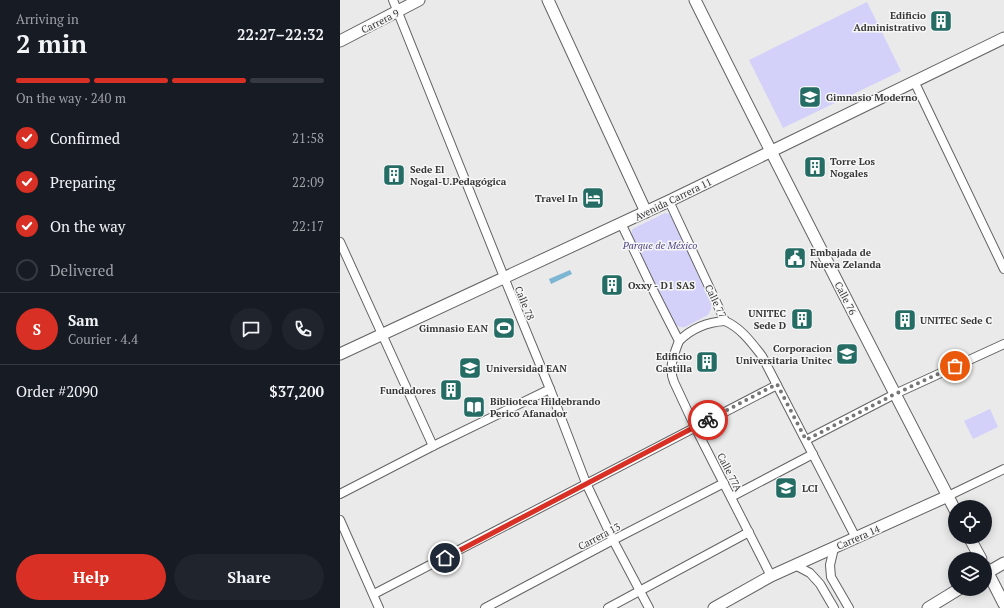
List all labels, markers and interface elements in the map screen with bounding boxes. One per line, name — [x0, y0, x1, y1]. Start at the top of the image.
street label: Carrera 9 — [359, 6, 401, 37]
building icon: Edificio Administrativo — [928, 8, 954, 34]
place label: Edificio Administrativo — [854, 9, 926, 34]
text: Arriving in — [16, 10, 79, 28]
text: 22:27–22:32 — [237, 24, 324, 44]
text: 2 min — [16, 26, 87, 60]
school or university icon: Gimnasio Moderno — [797, 84, 823, 110]
text: On the way · 240 m — [16, 89, 126, 107]
place label: Gimnasio Moderno — [826, 91, 917, 104]
icon: check — [16, 127, 38, 149]
text: Confirmed — [50, 128, 120, 148]
text: 21:58 — [292, 129, 324, 147]
building icon: Torre Los Nogales — [802, 154, 828, 180]
place label: Torre Los Nogales — [830, 155, 876, 180]
building icon: Sede El Nogal-U.Pedagógica — [381, 162, 407, 188]
place label: Sede El Nogal-U.Pedagógica — [410, 163, 507, 188]
icon: check — [16, 171, 38, 193]
text: Preparing — [50, 172, 115, 192]
text: 22:09 — [292, 173, 324, 191]
street label: Avenida Carrera 11 — [633, 175, 714, 224]
hotel icon: Travel In — [580, 185, 606, 211]
place label: Travel In — [535, 192, 579, 205]
icon: check — [16, 215, 38, 237]
text: On the way — [50, 216, 125, 236]
text: 22:17 — [292, 217, 324, 235]
park label: Parque de México — [622, 239, 697, 252]
public building icon: Embajada de Nueva Zelanda — [782, 245, 808, 271]
place label: Embajada de Nueva Zelanda — [810, 246, 881, 271]
text: Delivered — [50, 260, 114, 280]
building icon: Oxxy - D1 SAS — [599, 272, 625, 298]
place label: Oxxy - D1 SAS — [628, 279, 695, 292]
street label: Calle 76 — [832, 279, 860, 318]
street label: Calle 77 — [702, 282, 729, 320]
street label: Calle 78 — [512, 284, 537, 322]
building icon: UNITEC Sede D — [789, 306, 815, 332]
place label: UNITEC Sede D — [748, 307, 786, 332]
building icon: UNITEC Sede C — [892, 307, 918, 333]
button: chat — [230, 308, 272, 350]
button: phone — [282, 308, 324, 350]
text: Sam — [68, 310, 99, 330]
place label: UNITEC Sede C — [920, 314, 992, 327]
sports icon: Gimnasio EAN — [491, 315, 517, 341]
text: S — [33, 319, 41, 339]
place label: Gimnasio EAN — [419, 322, 488, 335]
text: Courier · 4.4 — [68, 330, 138, 348]
school or university icon: Corporacion Universitaria Unitec — [834, 341, 860, 367]
place label: Corporacion Universitaria Unitec — [736, 342, 833, 367]
building icon: Edificio Castilla — [694, 349, 720, 375]
pin — [938, 349, 972, 383]
place label: Edificio Castilla — [656, 350, 692, 375]
school or university icon: Universidad EAN — [457, 355, 483, 381]
icon: bag — [944, 355, 966, 377]
place label: Universidad EAN — [486, 362, 567, 375]
building icon: Fundadores — [438, 377, 464, 403]
text: Order #2090 — [16, 381, 98, 401]
text: $37,200 — [269, 381, 324, 401]
place label: Fundadores — [380, 384, 436, 397]
library icon: Biblioteca Hildebrando Perico Afanador — [461, 394, 487, 420]
place label: Biblioteca Hildebrando Perico Afanador — [490, 395, 601, 420]
courier — [688, 400, 728, 440]
icon: bike — [697, 409, 719, 431]
street label: Calle 77A — [714, 451, 745, 494]
school or university icon: LCI — [773, 475, 799, 501]
place label: LCI — [802, 482, 818, 495]
map controls — [948, 500, 992, 596]
button: locate — [948, 500, 992, 544]
street label: Carrera 13 — [576, 520, 623, 553]
street label: Carrera 14 — [834, 522, 883, 553]
pin — [428, 541, 462, 575]
icon: home — [434, 547, 456, 569]
button: layers — [948, 552, 992, 596]
button: Help — [16, 554, 166, 600]
button: Share — [174, 554, 324, 600]

